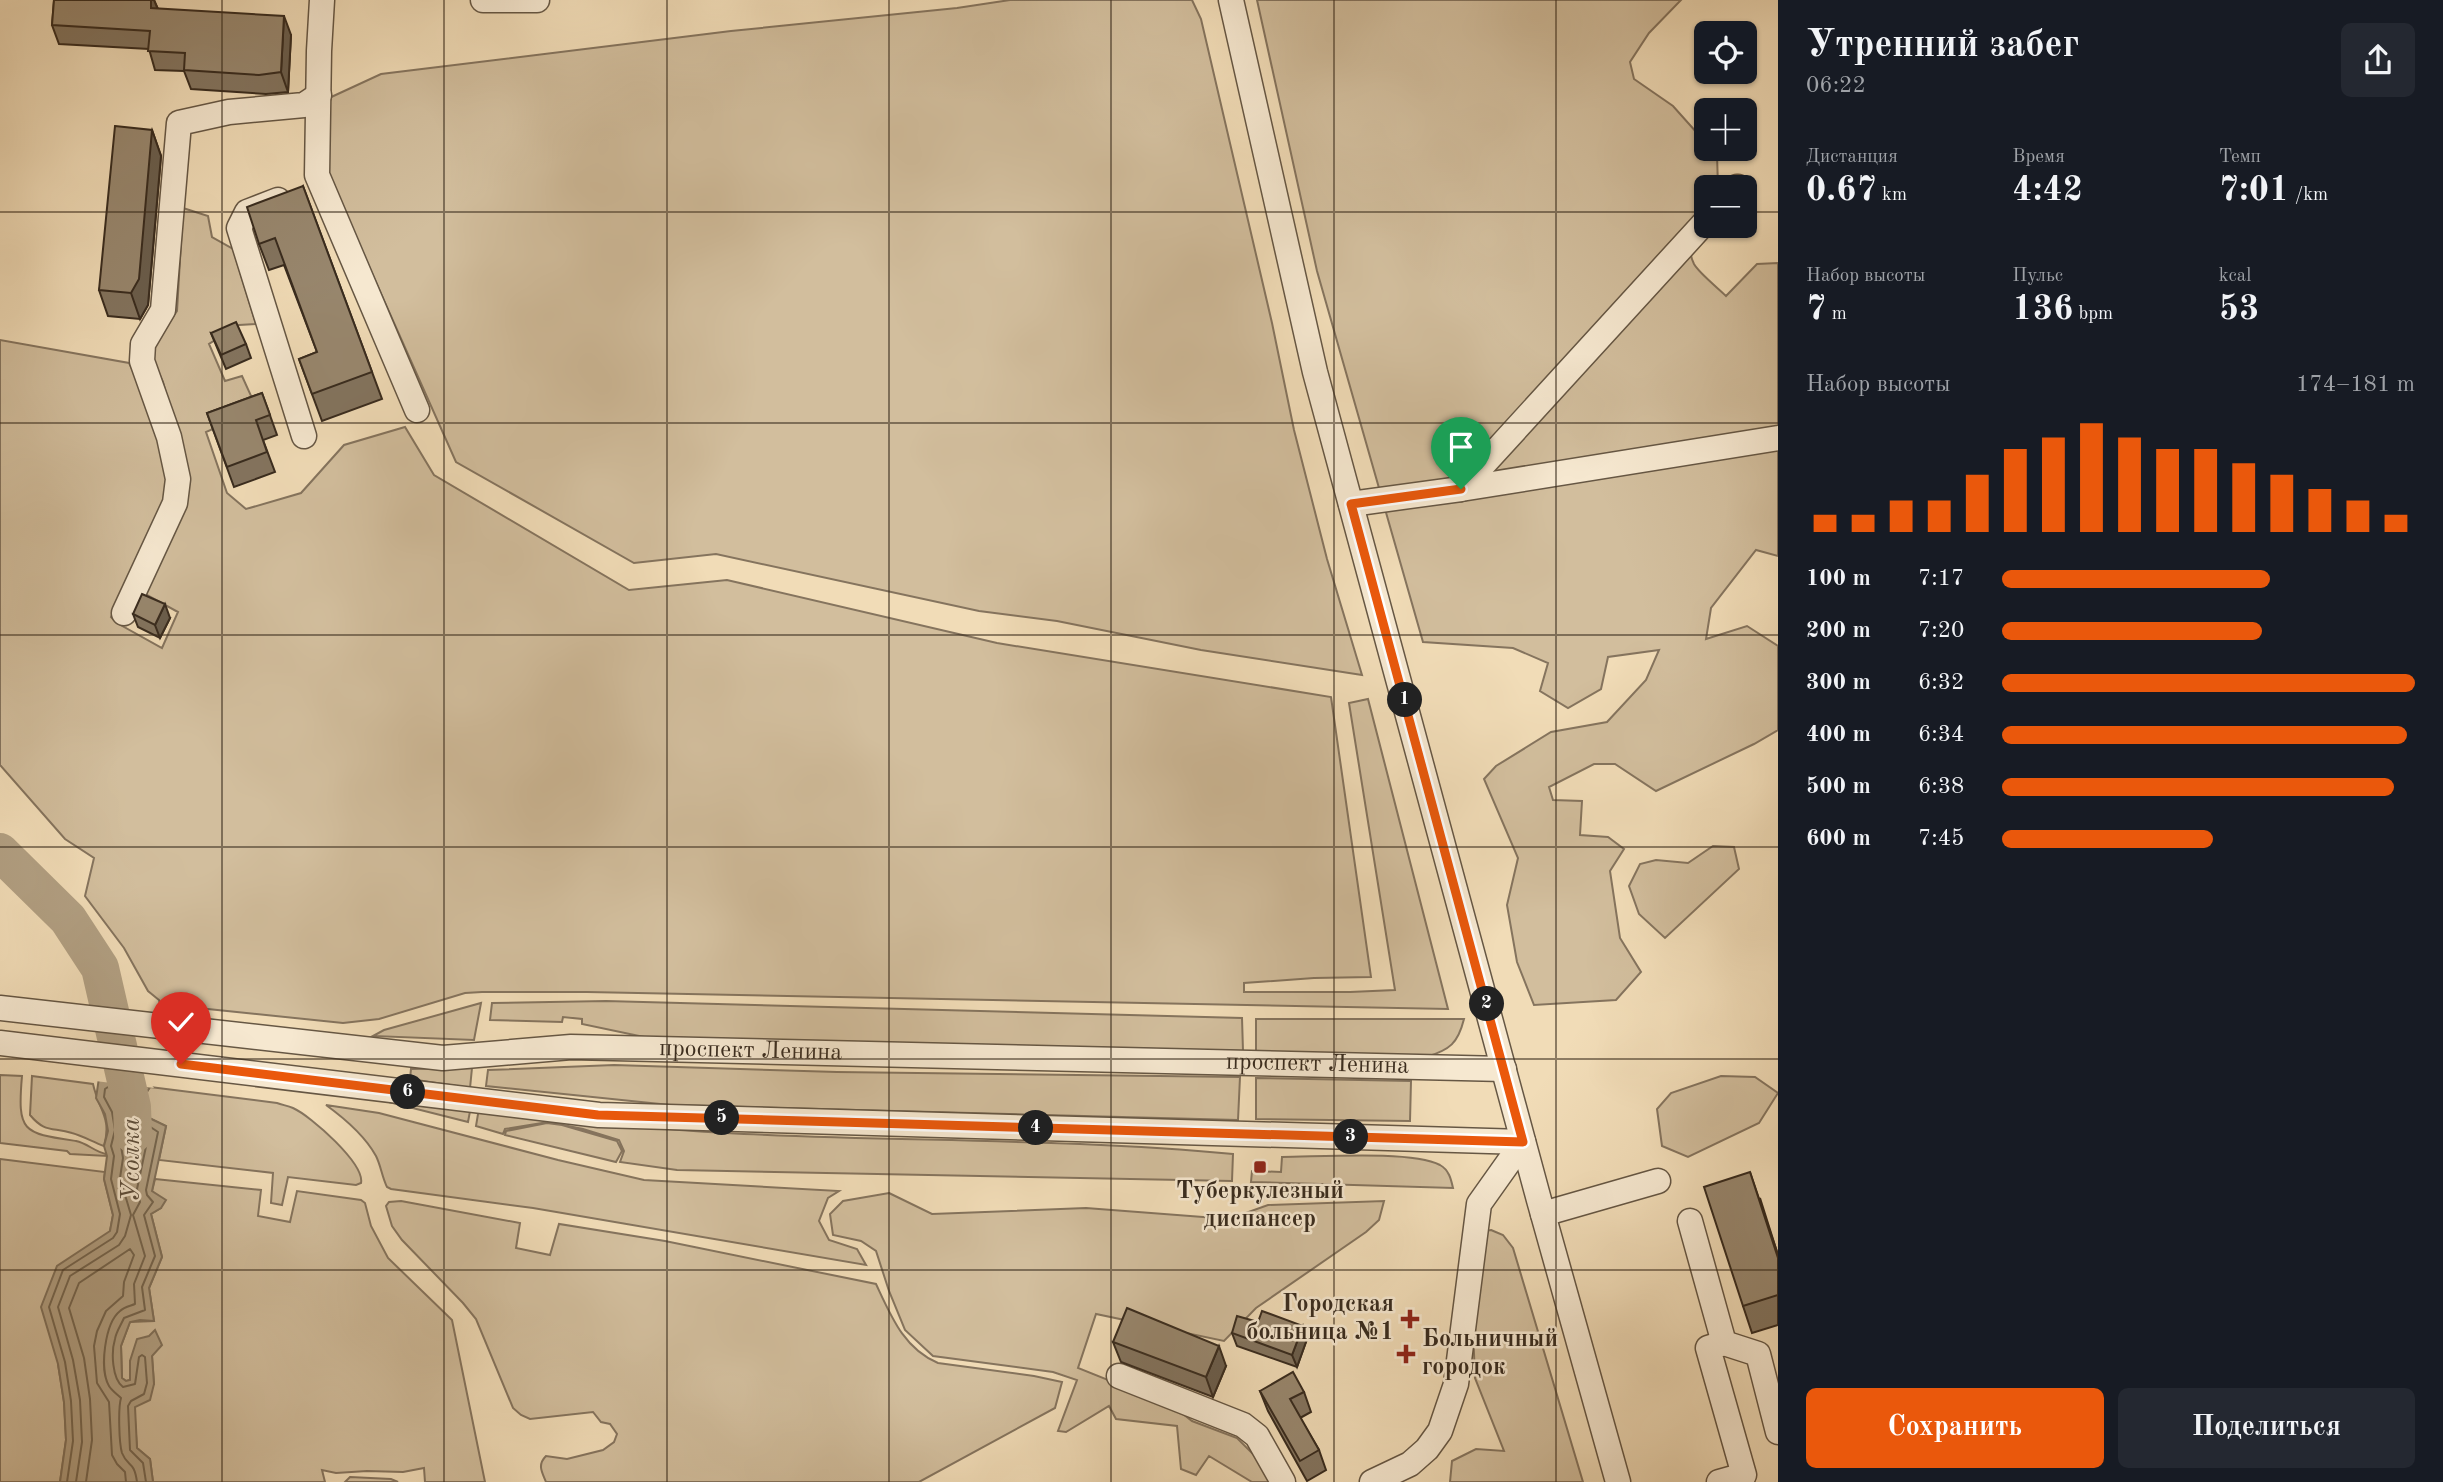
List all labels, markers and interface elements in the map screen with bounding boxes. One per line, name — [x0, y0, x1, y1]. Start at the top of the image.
map controls — [1694, 21, 1757, 238]
button: locate — [1694, 21, 1757, 84]
button: share — [2341, 23, 2415, 97]
text: Утренний забег — [1806, 27, 2079, 65]
text: 06:22 — [1806, 74, 1866, 97]
button: + — [1694, 98, 1757, 161]
text: Дистанция — [1806, 148, 1898, 167]
text: Время — [2012, 148, 2065, 167]
text: Темп — [2219, 148, 2261, 167]
text: 0.67 — [1806, 173, 1877, 208]
text: 4:42 — [2012, 173, 2083, 208]
text: 7:01 — [2219, 173, 2289, 208]
button: − — [1694, 175, 1757, 238]
text: km — [1877, 186, 1907, 205]
text: /km — [2289, 186, 2328, 205]
text: Набор высоты — [1806, 267, 1925, 286]
text: Пульс — [2012, 267, 2063, 286]
text: kcal — [2219, 267, 2251, 286]
text: 7 — [1806, 292, 1826, 327]
text: 136 — [2012, 292, 2073, 327]
text: 53 — [2219, 292, 2259, 327]
text: m — [1826, 305, 1847, 324]
text: bpm — [2073, 305, 2113, 324]
text: Набор высоты — [1806, 373, 1950, 396]
text: 174–181 m — [2296, 373, 2415, 396]
pin — [1431, 417, 1491, 489]
icon: arrive — [1442, 428, 1480, 466]
text: 100 m — [1806, 567, 1871, 590]
text: 7:17 — [1918, 567, 1964, 590]
text: 200 m — [1806, 619, 1871, 642]
text: 7:20 — [1918, 619, 1964, 642]
text: 300 m — [1806, 671, 1871, 694]
text: 6:32 — [1918, 671, 1964, 694]
pin: 1 — [1388, 682, 1422, 718]
text: 1 — [1399, 690, 1410, 709]
text: 400 m — [1806, 723, 1871, 746]
text: 6:34 — [1918, 723, 1964, 746]
text: 500 m — [1806, 775, 1871, 798]
text: 6:38 — [1918, 775, 1964, 798]
text: 600 m — [1806, 827, 1871, 850]
text: 7:45 — [1918, 827, 1964, 850]
pin: 2 — [1470, 986, 1504, 1021]
pin — [151, 992, 211, 1064]
text: 2 — [1481, 994, 1492, 1013]
icon: check — [162, 1003, 200, 1041]
street label: проспект Ленина — [659, 1037, 843, 1065]
street label: проспект Ленина — [1226, 1050, 1409, 1079]
pin: 6 — [390, 1074, 426, 1110]
text: 6 — [402, 1082, 413, 1101]
pin: 5 — [704, 1100, 740, 1136]
text: 5 — [716, 1108, 727, 1127]
pin: 4 — [1018, 1110, 1054, 1146]
water label: Усолка — [119, 1117, 145, 1203]
text: 4 — [1030, 1118, 1041, 1137]
pin: 3 — [1334, 1120, 1368, 1154]
text: 3 — [1345, 1127, 1356, 1146]
marker: Туберкулезный диспансер — [1252, 1159, 1268, 1175]
place label: Туберкулезный диспансер — [1176, 1180, 1344, 1232]
place label: Городская больница №1 — [1246, 1293, 1394, 1345]
marker: Городская больница №1 — [1400, 1309, 1420, 1329]
place label: Больничный городок — [1422, 1328, 1558, 1380]
marker: Больничный городок — [1396, 1344, 1416, 1364]
button: Сохранить — [1806, 1388, 2104, 1468]
button: Поделиться — [2118, 1388, 2415, 1468]

